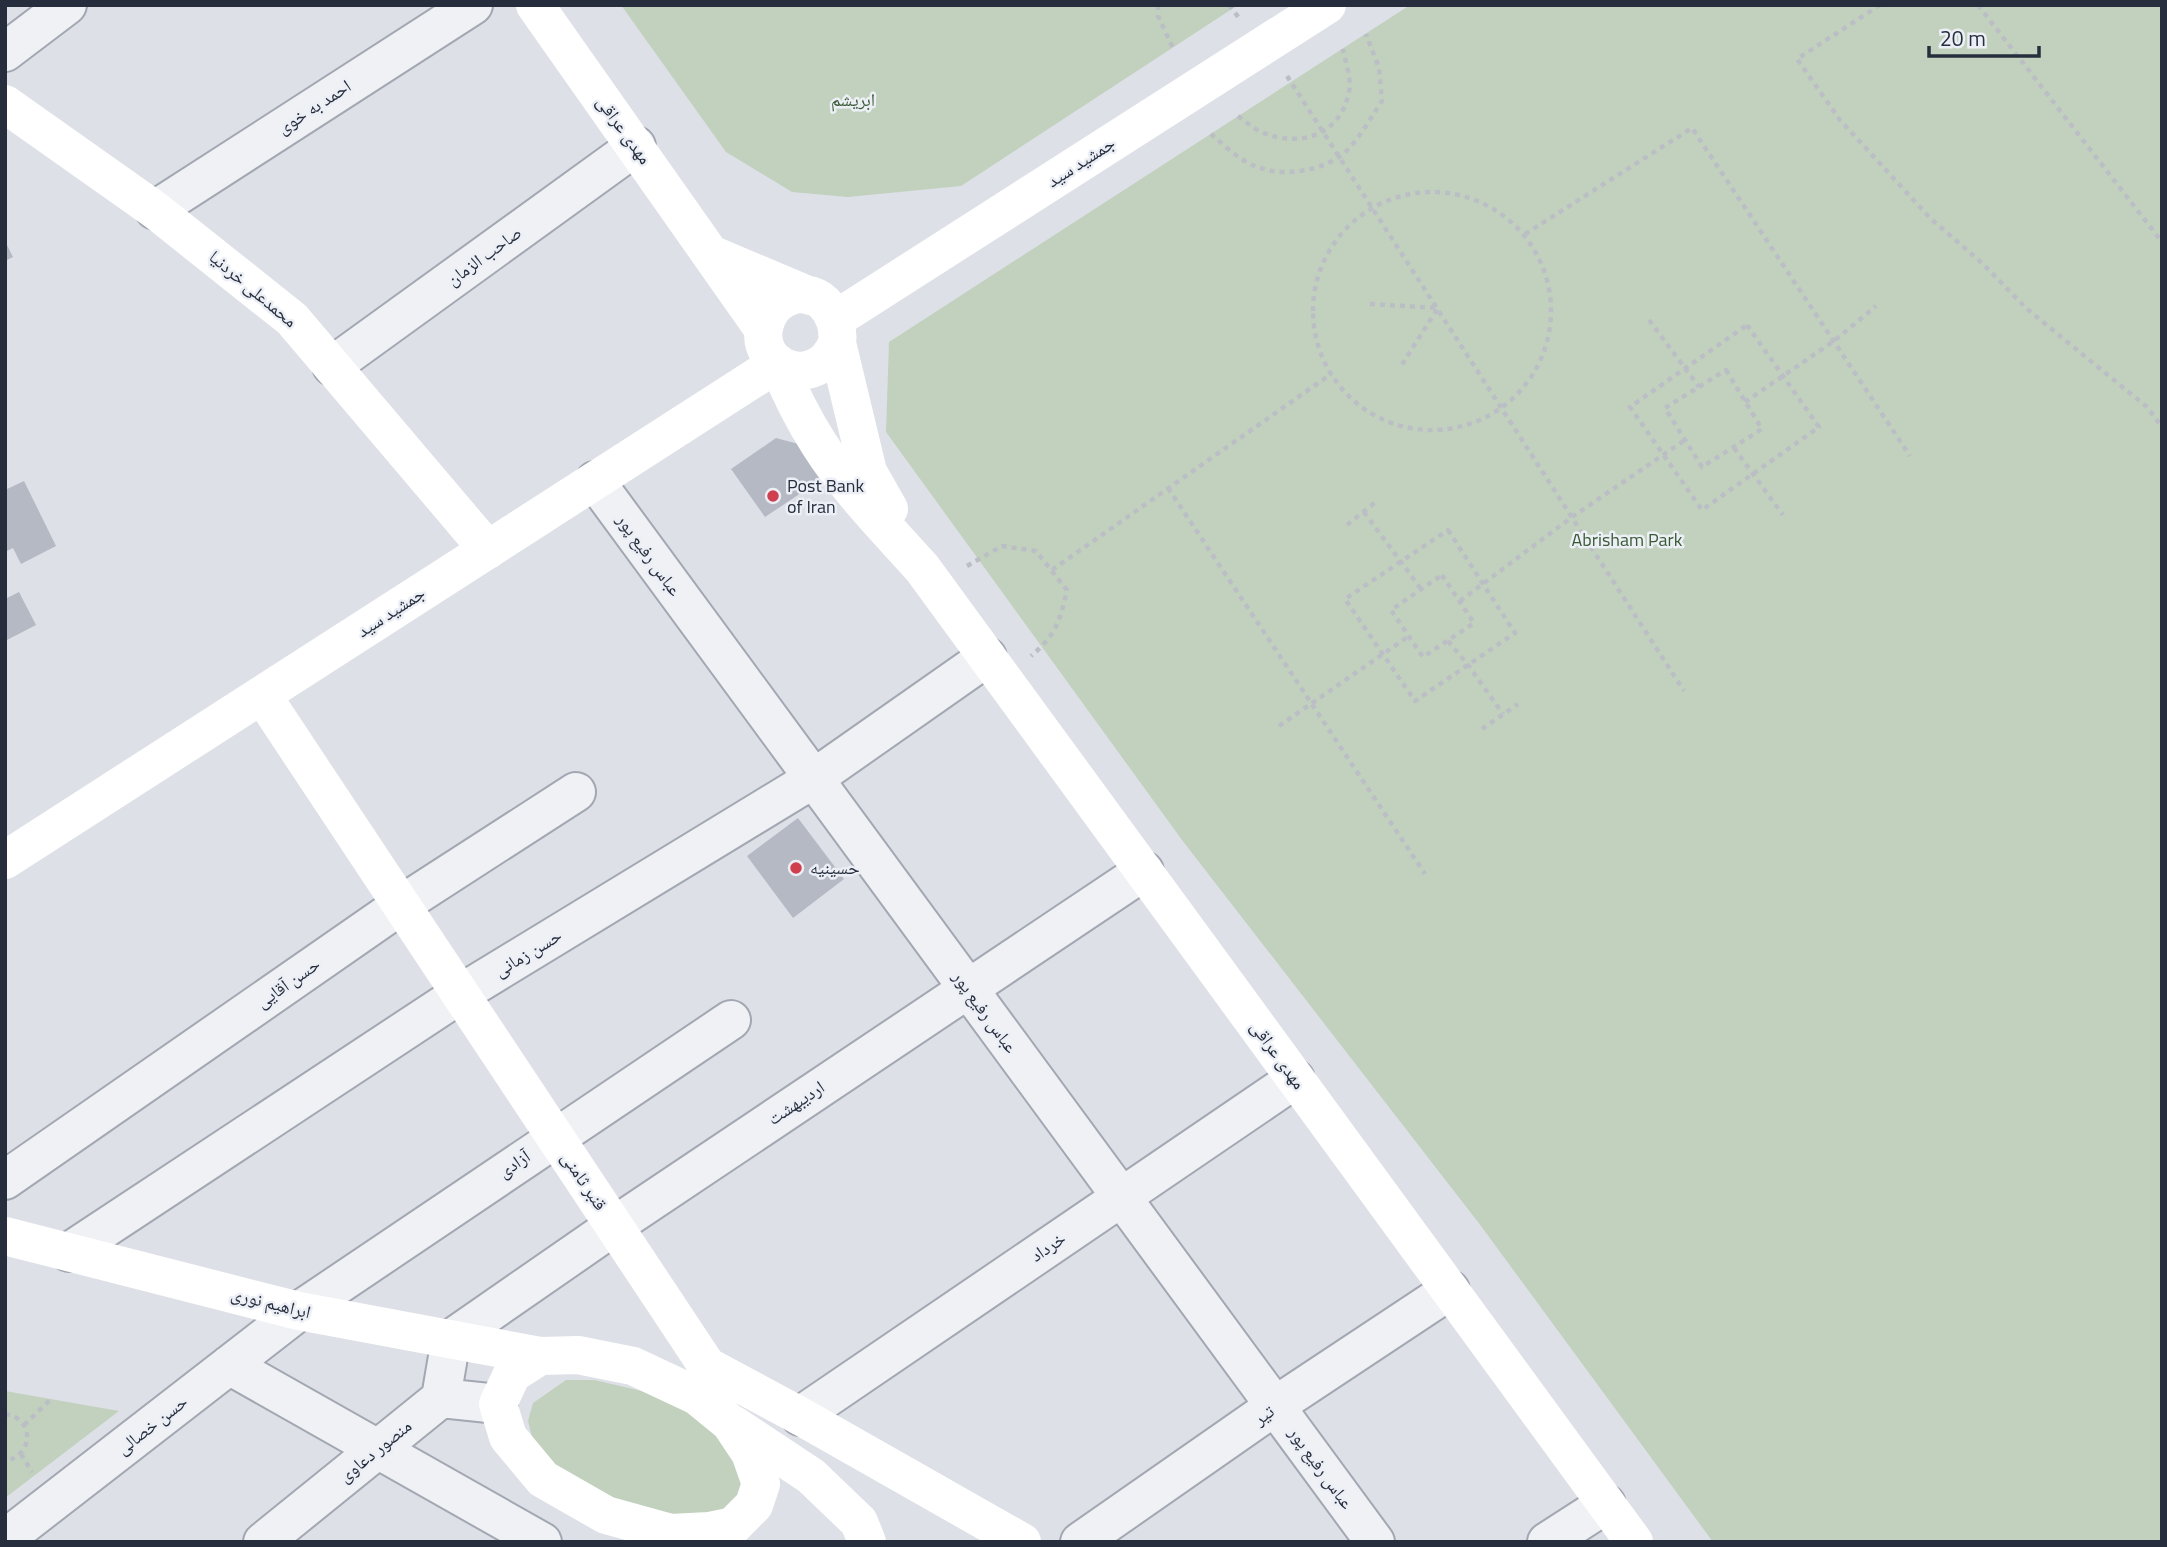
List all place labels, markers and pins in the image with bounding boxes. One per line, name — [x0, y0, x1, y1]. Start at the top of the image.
place label: Post Bank of Iran — [787, 472, 865, 520]
marker: Post Bank of Iran — [765, 488, 781, 504]
place label: حسینیه — [810, 854, 860, 881]
marker: حسینیه — [788, 860, 804, 876]

